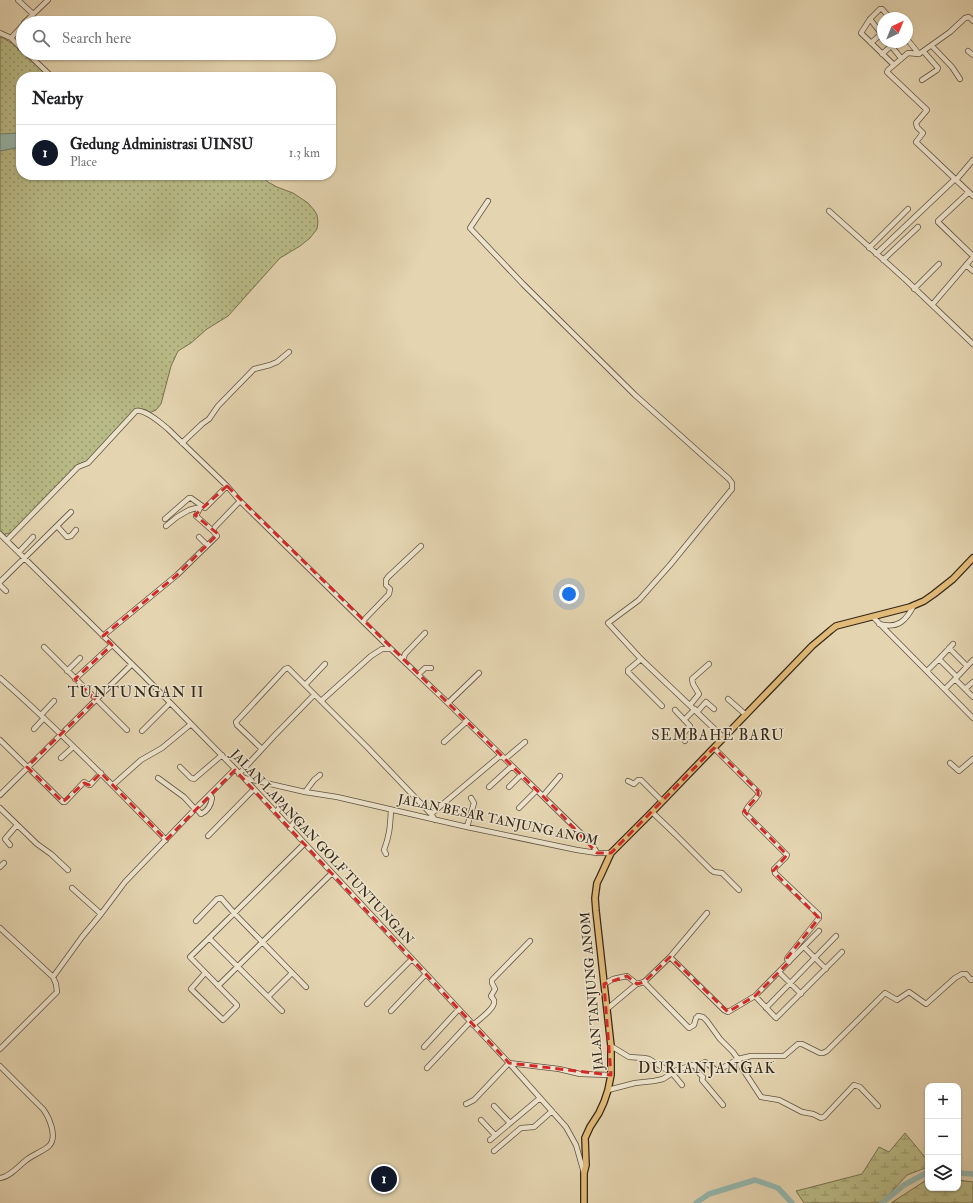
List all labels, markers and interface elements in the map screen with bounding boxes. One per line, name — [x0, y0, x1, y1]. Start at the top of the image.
north arrow — [877, 12, 913, 48]
search box — [16, 16, 336, 60]
icon: search — [30, 27, 52, 49]
text: Search here — [62, 29, 131, 48]
text: Nearby — [32, 88, 83, 109]
text: Gedung Administrasi UINSU — [70, 135, 254, 154]
text: 1 — [43, 145, 47, 161]
text: 1.3 km — [289, 145, 320, 161]
text: Place — [70, 154, 97, 170]
your location — [559, 584, 579, 604]
district label: TUNTUNGAN II — [67, 683, 205, 702]
district label: SEMBAHE BARU — [651, 726, 785, 745]
street label: JALAN LAPANGAN GOLF TUNTUNGAN — [226, 745, 417, 948]
street label: JALAN BESAR TANJUNG ANOM — [395, 791, 600, 849]
street label: JALAN TANJUNG ANOM — [577, 911, 607, 1072]
district label: DURIANJANGAK — [638, 1059, 776, 1079]
map controls — [925, 1083, 961, 1191]
button: + — [925, 1083, 961, 1119]
button: − — [925, 1119, 961, 1155]
button: layers — [925, 1155, 961, 1191]
pin: 1 — [371, 1164, 397, 1194]

